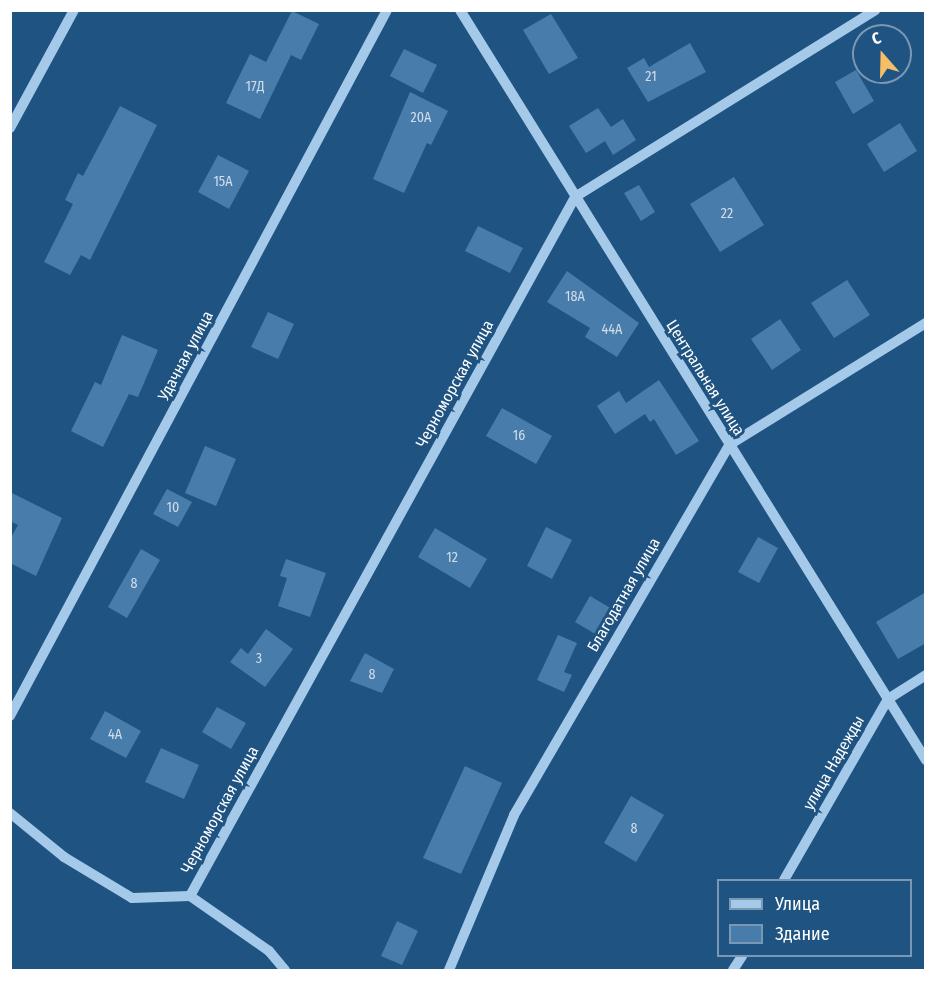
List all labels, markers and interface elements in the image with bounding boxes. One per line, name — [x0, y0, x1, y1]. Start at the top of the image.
north arrow — [852, 24, 912, 84]
text: С — [869, 28, 884, 49]
house number: 21 — [645, 69, 657, 85]
house number: 17Д — [246, 79, 264, 95]
house number: 20А — [411, 110, 431, 126]
house number: 15А — [213, 174, 233, 190]
house number: 22 — [721, 206, 733, 222]
house number: 18А — [565, 289, 585, 305]
street label: Удачная улица — [154, 308, 218, 404]
street label: Черноморская улица — [412, 317, 498, 451]
street label: Центральная улица — [662, 317, 748, 439]
house number: 44А — [602, 322, 622, 338]
house number: 16 — [513, 428, 525, 444]
house number: 10 — [167, 500, 179, 516]
street label: Благодатная улица — [584, 535, 664, 655]
house number: 12 — [446, 550, 458, 566]
house number: 8 — [131, 576, 137, 592]
house number: 3 — [256, 651, 262, 667]
house number: 8 — [369, 667, 375, 683]
street label: улица Надежды — [799, 712, 869, 814]
house number: 4А — [108, 727, 122, 743]
street label: Черноморская улица — [177, 743, 263, 877]
house number: 8 — [631, 821, 637, 837]
legend — [717, 879, 912, 957]
text: Улица — [775, 893, 820, 915]
text: Здание — [775, 923, 830, 945]

